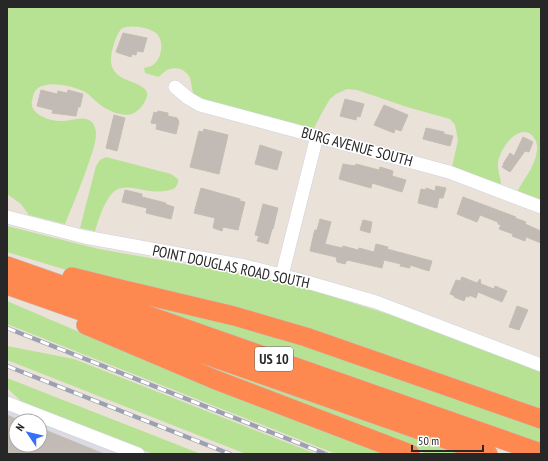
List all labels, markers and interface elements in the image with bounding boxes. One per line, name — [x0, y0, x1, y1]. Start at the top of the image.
street label: BURG AVENUE SOUTH — [299, 123, 415, 171]
street label: POINT DOUGLAS ROAD SOUTH — [151, 241, 311, 292]
road number: US 10 — [255, 347, 293, 371]
north arrow — [8, 413, 48, 453]
text: N — [12, 421, 27, 434]
scale bar — [412, 427, 483, 453]
text: 50 m — [418, 433, 439, 448]

